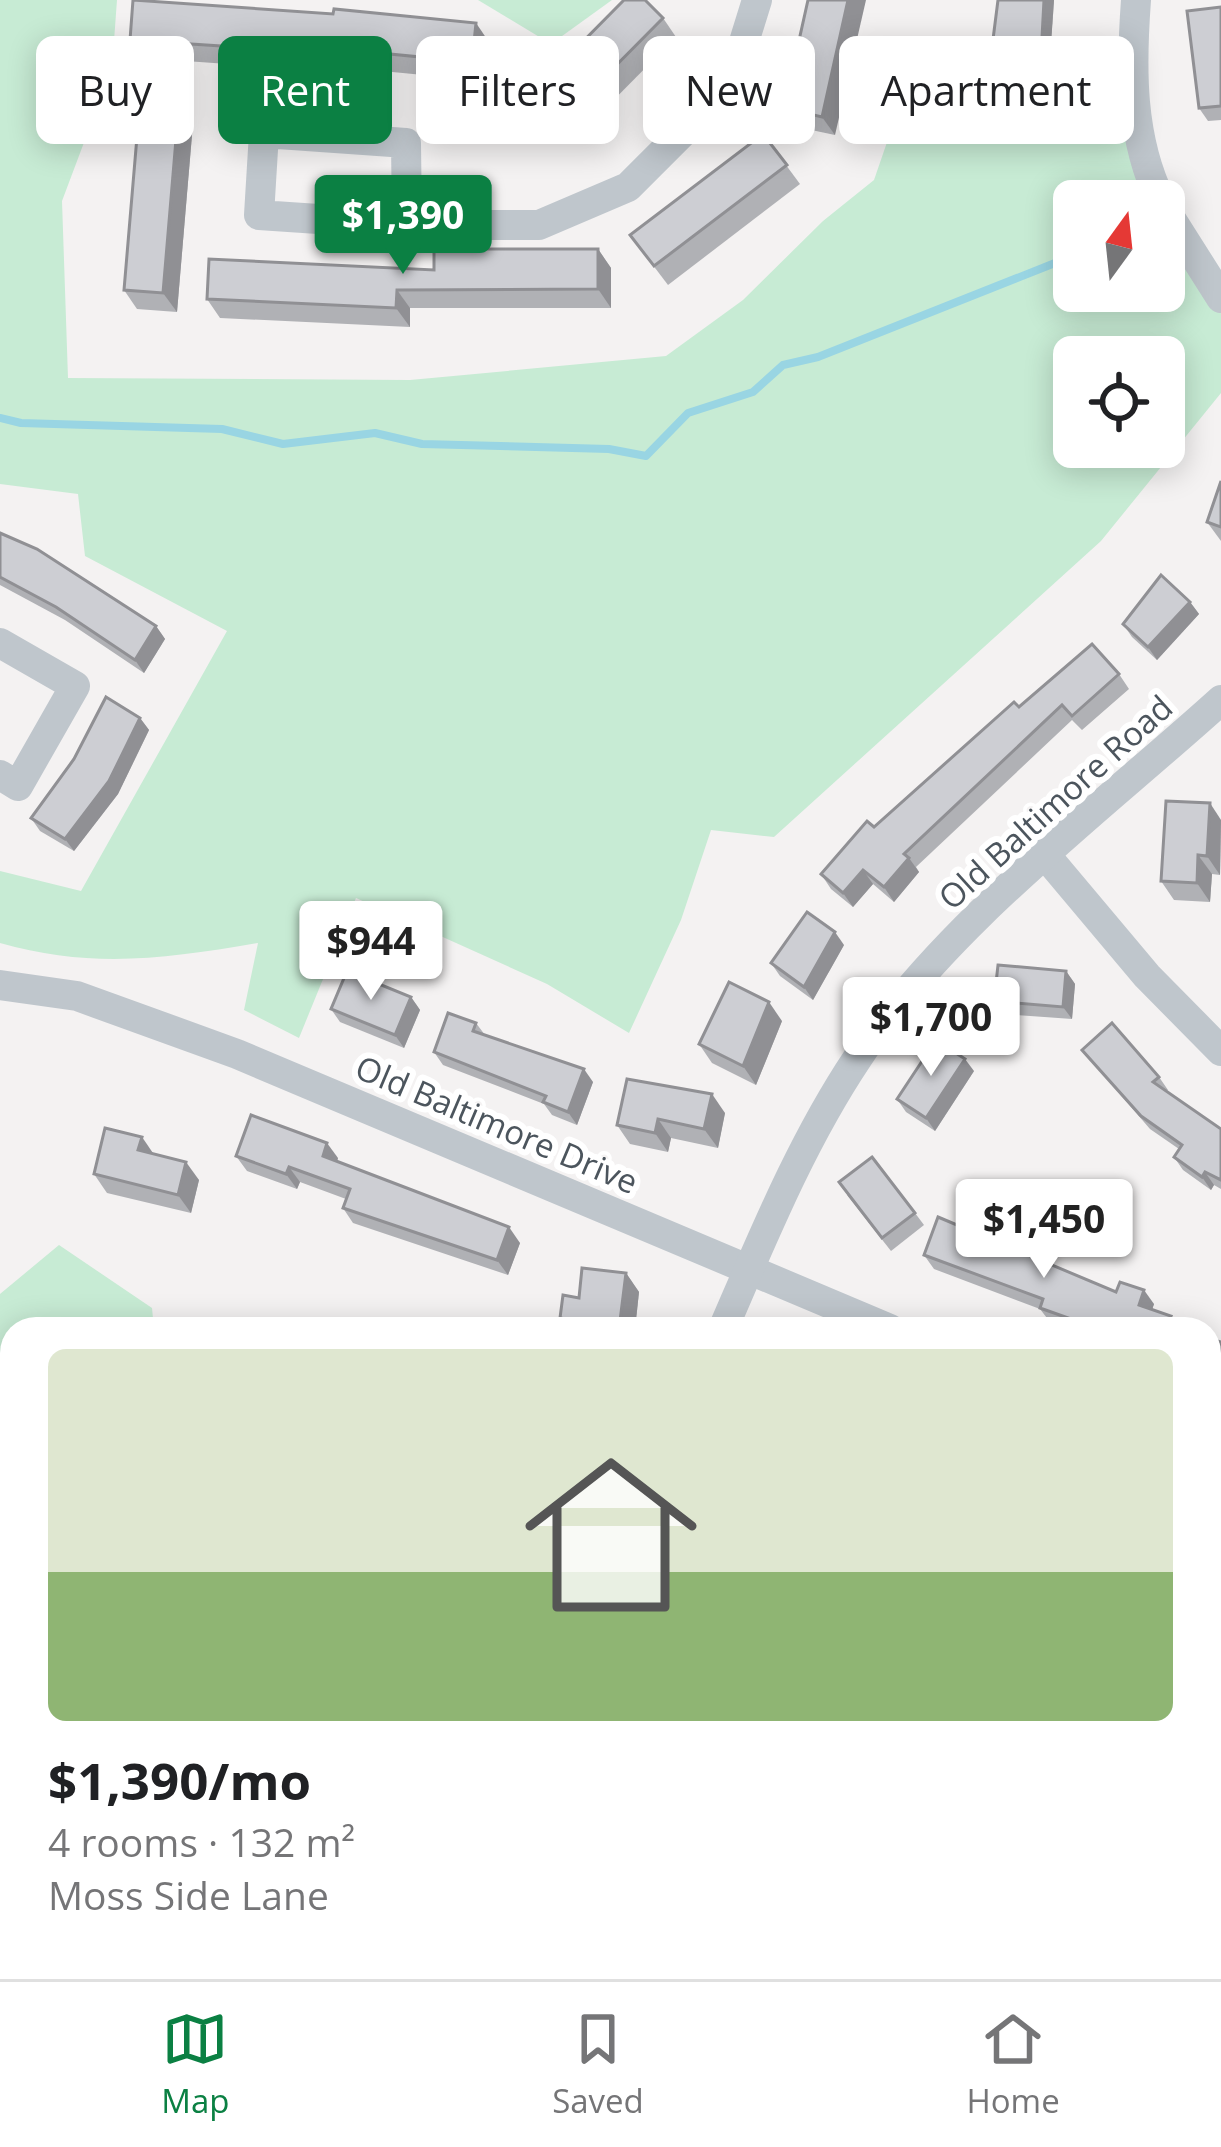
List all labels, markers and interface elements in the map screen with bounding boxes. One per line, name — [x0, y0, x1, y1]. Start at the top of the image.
chip: Buy — [36, 36, 194, 144]
chip: Rent — [218, 36, 392, 144]
chip: Filters — [416, 36, 619, 144]
chip: New — [643, 36, 815, 144]
chip: Apartment — [839, 36, 1134, 144]
pin: $1,390 — [305, 175, 501, 277]
north arrow — [1053, 180, 1185, 312]
map controls — [1053, 180, 1185, 468]
text: $1,390 — [342, 187, 464, 240]
button: locate — [1053, 336, 1185, 468]
street label: Old Baltimore Road — [928, 685, 1182, 919]
pin: $944 — [300, 901, 442, 1003]
text: $944 — [326, 913, 416, 966]
pin: $1,700 — [833, 977, 1029, 1079]
text: $1,700 — [870, 989, 992, 1042]
street label: Old Baltimore Drive — [349, 1044, 645, 1204]
pin: $1,450 — [946, 1179, 1142, 1281]
text: $1,450 — [983, 1191, 1105, 1244]
icon: home — [503, 1427, 719, 1643]
text: $1,390/mo — [48, 1745, 311, 1815]
text: 4 rooms · 132 m² — [48, 1815, 355, 1868]
text: Moss Side Lane — [48, 1868, 329, 1921]
tab: Map — [161, 2006, 230, 2123]
tab: Saved — [552, 2006, 644, 2123]
tab: Home — [966, 2006, 1060, 2123]

